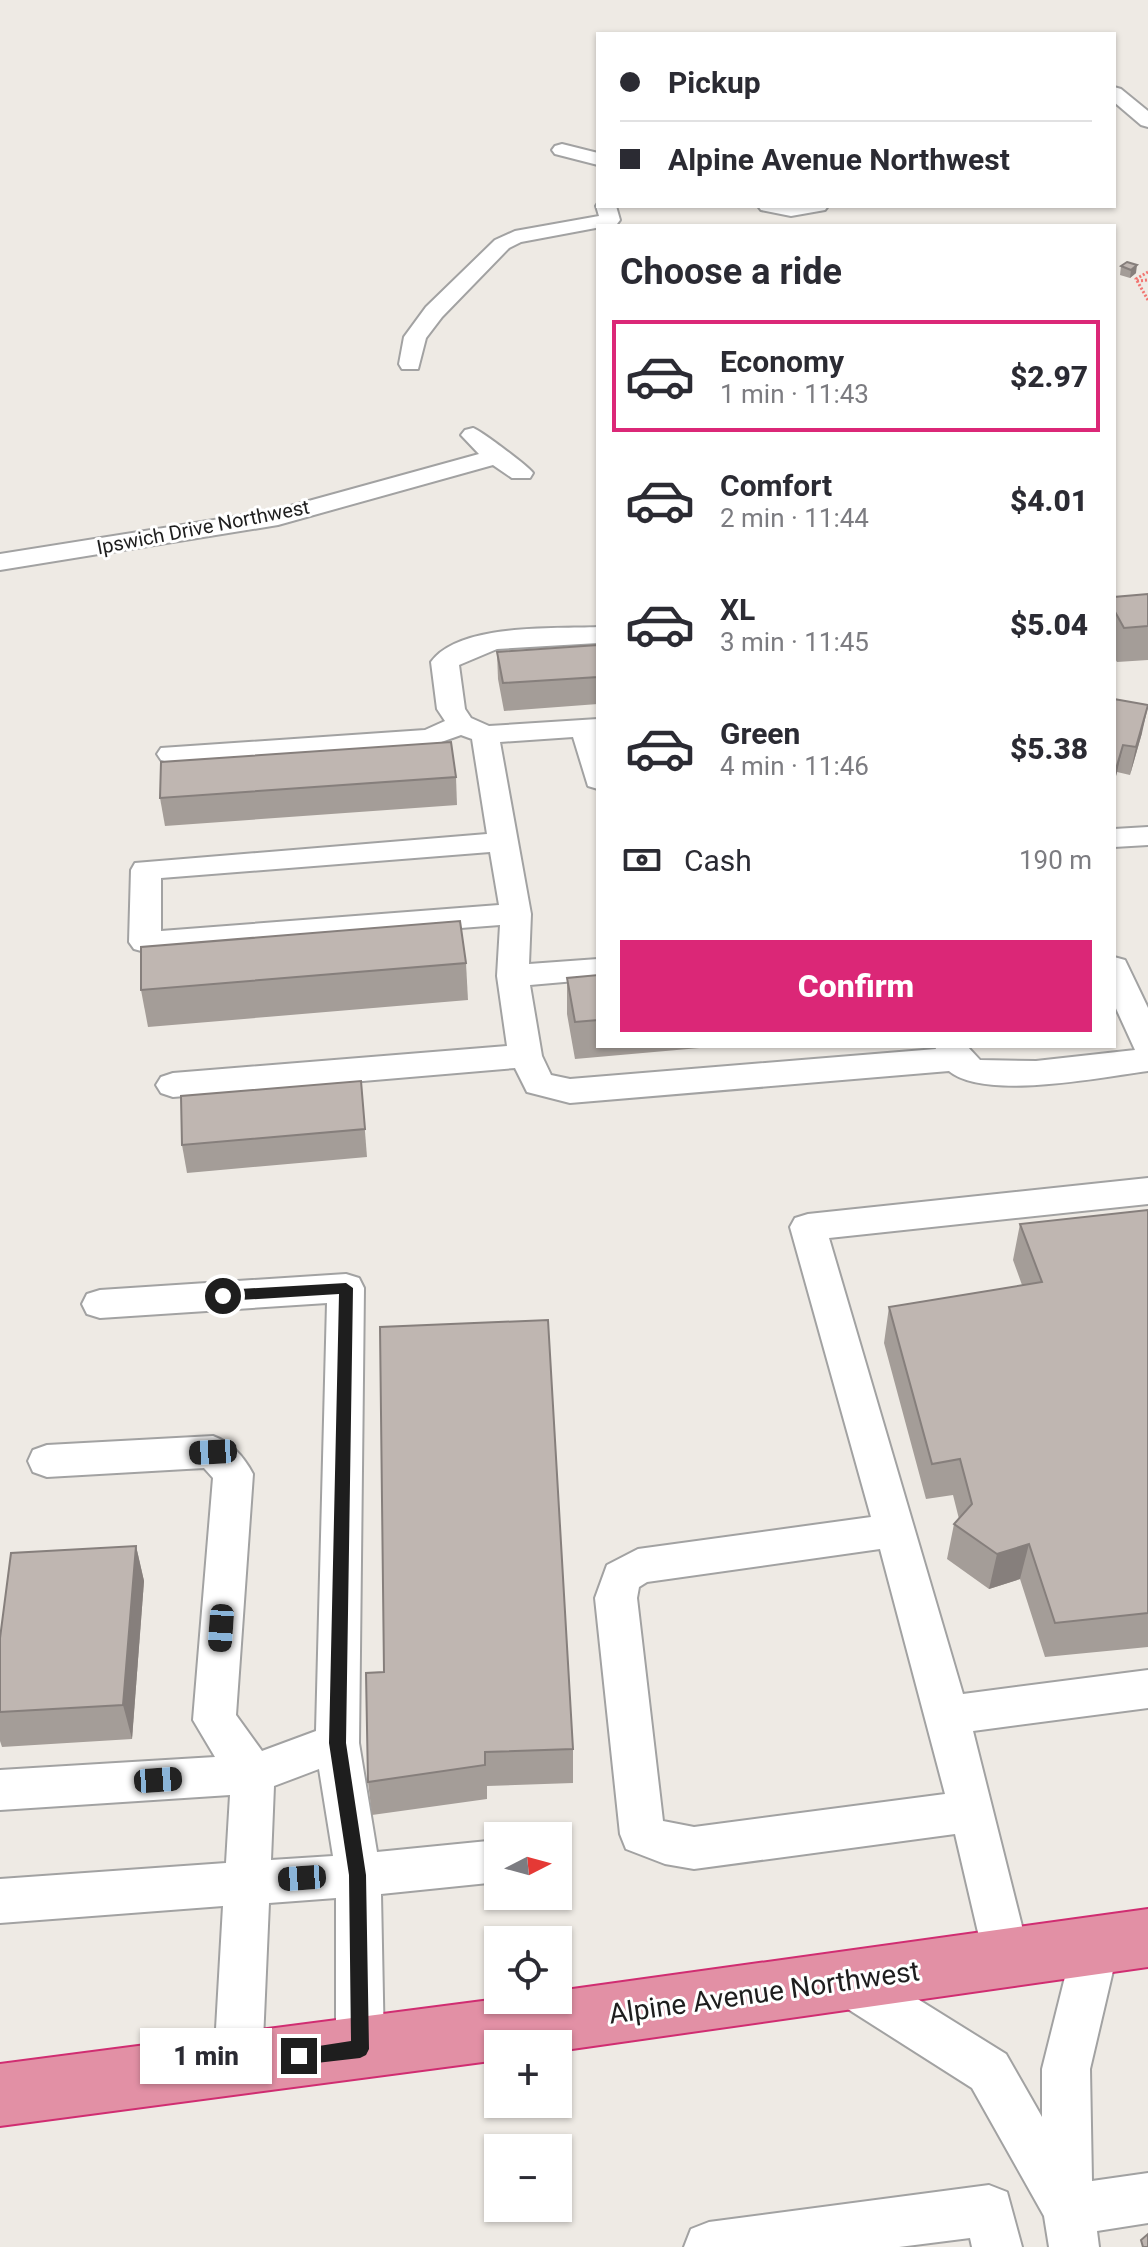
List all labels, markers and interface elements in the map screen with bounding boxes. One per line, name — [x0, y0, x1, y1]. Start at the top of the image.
text: Pickup — [668, 65, 761, 100]
text: Alpine Avenue Northwest — [668, 142, 1010, 177]
text: Choose a ride — [620, 251, 842, 293]
icon: car — [624, 340, 696, 412]
text: Economy — [720, 344, 844, 379]
text: $2.97 — [1010, 359, 1088, 394]
text: 1 min · 11:43 — [720, 379, 869, 409]
icon: car — [624, 464, 696, 536]
text: Comfort — [720, 468, 832, 503]
text: $4.01 — [1010, 483, 1088, 518]
street label: Ipswich Drive Northwest — [95, 495, 311, 559]
text: 2 min · 11:44 — [720, 503, 869, 533]
icon: car — [624, 588, 696, 660]
text: XL — [720, 592, 755, 627]
text: $5.04 — [1010, 607, 1088, 642]
text: 3 min · 11:45 — [720, 627, 869, 657]
icon: car — [624, 712, 696, 784]
text: Green — [720, 716, 800, 751]
text: $5.38 — [1010, 731, 1088, 766]
text: 4 min · 11:46 — [720, 751, 869, 781]
icon: cash — [620, 838, 664, 882]
text: Cash — [684, 843, 752, 878]
text: 190 m — [1019, 845, 1092, 875]
button: Confirm — [620, 940, 1092, 1032]
route start — [205, 1278, 241, 1314]
car — [188, 1439, 238, 1465]
car — [207, 1603, 235, 1653]
car — [133, 1766, 183, 1794]
north arrow — [484, 1822, 572, 1910]
map controls — [484, 1822, 572, 2222]
car — [277, 1864, 327, 1892]
button: locate — [484, 1926, 572, 2014]
street label: Alpine Avenue Northwest — [607, 1954, 922, 2031]
callout: 1 min — [139, 2028, 271, 2084]
button: + — [484, 2030, 572, 2118]
route end — [281, 2038, 317, 2074]
text: 1 min — [173, 2041, 239, 2071]
button: − — [484, 2134, 572, 2222]

